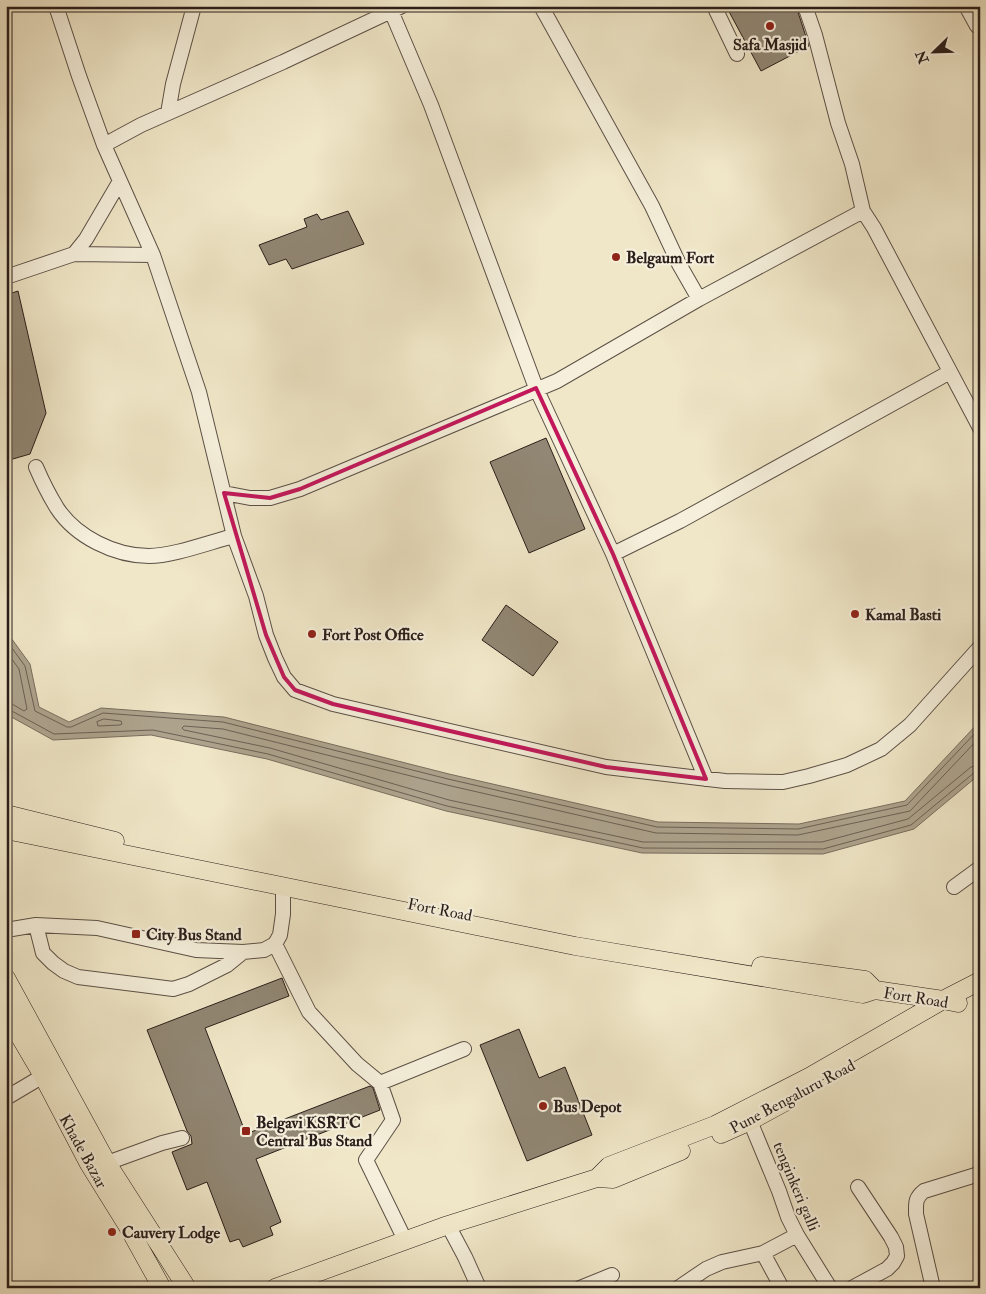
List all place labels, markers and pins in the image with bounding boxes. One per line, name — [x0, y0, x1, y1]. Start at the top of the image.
marker: Safa Masjid — [764, 20, 776, 32]
place label: Safa Masjid — [733, 35, 807, 55]
place label: Belgaum Fort — [626, 248, 715, 269]
marker: Belgaum Fort — [610, 251, 622, 263]
place label: Kamal Basti — [865, 605, 942, 625]
marker: Kamal Basti — [849, 608, 861, 620]
place label: Fort Post Office — [322, 625, 424, 645]
marker: Fort Post Office — [306, 628, 318, 640]
place label: City Bus Stand — [146, 925, 242, 946]
marker: City Bus Stand — [130, 928, 142, 940]
place label: Bus Depot — [553, 1097, 622, 1118]
marker: Bus Depot — [537, 1100, 549, 1112]
place label: Belgavi KSRTC Central Bus Stand — [256, 1113, 372, 1151]
marker: Belgavi KSRTC Central Bus Stand — [240, 1125, 252, 1137]
place label: Cauvery Lodge — [122, 1223, 220, 1244]
marker: Cauvery Lodge — [106, 1226, 118, 1238]

